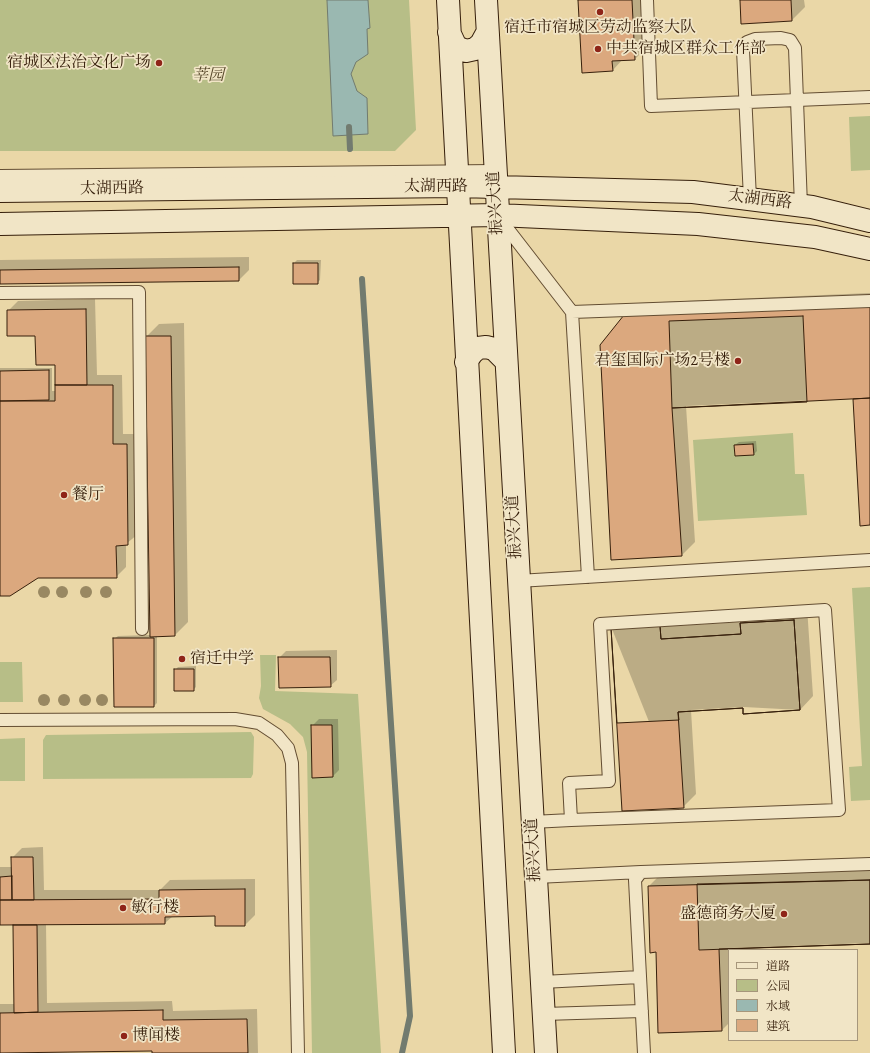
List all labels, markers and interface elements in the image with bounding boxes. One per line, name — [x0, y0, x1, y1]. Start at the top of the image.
marker: 宿迁市宿城区劳动监察大队 — [595, 7, 605, 17]
place label: 宿迁市宿城区劳动监察大队 — [504, 18, 696, 38]
place label: 中共宿城区群众工作部 — [606, 39, 766, 59]
marker: 中共宿城区群众工作部 — [593, 44, 603, 54]
place label: 宿城区法治文化广场 — [7, 53, 151, 73]
marker: 宿城区法治文化广场 — [154, 58, 164, 68]
park label: 莘园 — [192, 66, 224, 86]
street label: 振兴大道 — [485, 171, 507, 235]
street label: 太湖西路 — [404, 177, 468, 197]
street label: 太湖西路 — [80, 179, 144, 199]
street label: 太湖西路 — [727, 187, 793, 213]
place label: 君玺国际广场2号楼 — [594, 351, 730, 371]
marker: 君玺国际广场2号楼 — [733, 356, 743, 366]
place label: 餐厅 — [72, 485, 104, 505]
marker: 餐厅 — [59, 490, 69, 500]
street label: 振兴大道 — [504, 495, 526, 559]
place label: 宿迁中学 — [190, 649, 254, 669]
marker: 宿迁中学 — [177, 654, 187, 664]
street label: 振兴大道 — [523, 818, 545, 882]
place label: 敏行楼 — [131, 898, 179, 918]
marker: 敏行楼 — [118, 903, 128, 913]
place label: 盛德商务大厦 — [680, 904, 776, 924]
marker: 盛德商务大厦 — [779, 909, 789, 919]
legend — [728, 949, 858, 1041]
text: 道路 — [766, 958, 790, 974]
text: 公园 — [766, 978, 790, 994]
text: 水域 — [766, 998, 790, 1014]
text: 建筑 — [766, 1018, 790, 1034]
place label: 博闻楼 — [132, 1026, 180, 1046]
marker: 博闻楼 — [119, 1031, 129, 1041]

